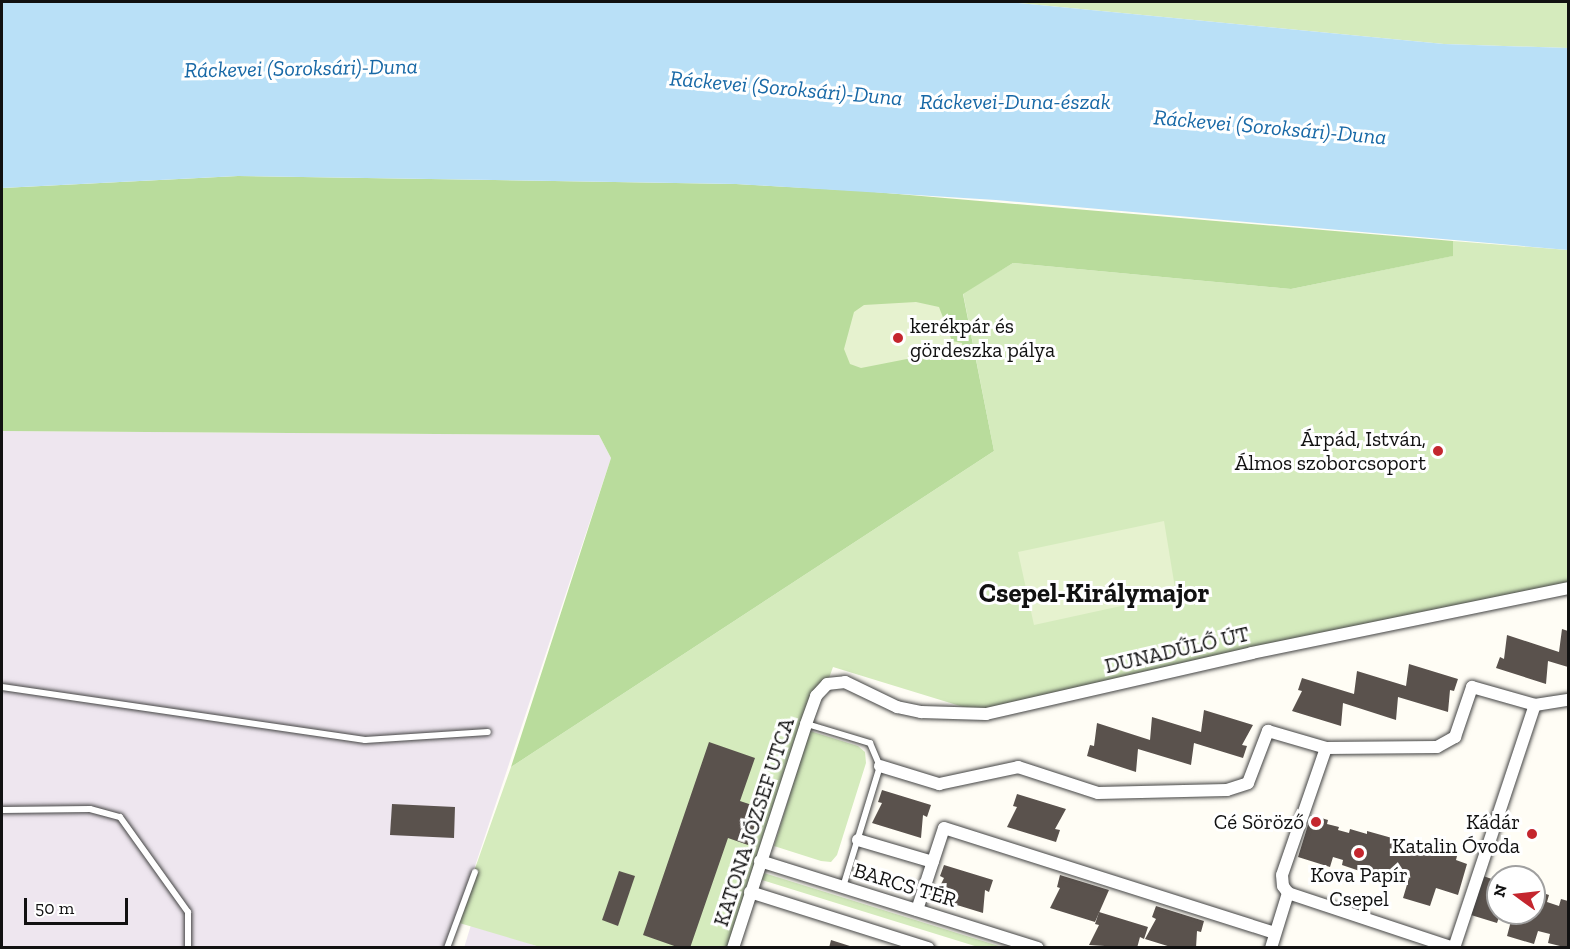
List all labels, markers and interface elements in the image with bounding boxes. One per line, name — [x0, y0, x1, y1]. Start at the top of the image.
water label: Ráckevei (Soroksári)-Duna — [184, 53, 418, 83]
water label: Ráckevei (Soroksári)-Duna — [668, 65, 904, 111]
water label: Ráckevei-Duna-észak — [920, 89, 1110, 115]
water label: Ráckevei (Soroksári)-Duna — [1152, 104, 1388, 150]
place label: kerékpár és gördeszka pálya — [910, 313, 1055, 363]
marker: kerékpár és gördeszka pálya — [891, 331, 905, 345]
place label: Árpád, István, Álmos szoborcsoport — [1235, 426, 1426, 476]
marker: Árpád, István, Álmos szoborcsoport — [1431, 444, 1445, 458]
district label: Csepel-Királymajor — [979, 578, 1209, 610]
street label: DUNADŰLŐ ÚT — [1102, 621, 1252, 679]
street label: KATONA JÓZSEF UTCA — [708, 714, 800, 930]
place label: Cé Söröző — [1214, 809, 1304, 835]
place label: Kádár Katalin Óvoda — [1392, 809, 1520, 859]
marker: Cé Söröző — [1309, 815, 1323, 829]
marker: Kádár Katalin Óvoda — [1525, 827, 1539, 841]
marker: Kova Papír Csepel — [1352, 846, 1366, 860]
street label: BARCS TÉR — [850, 857, 960, 913]
place label: Kova Papír Csepel — [1310, 862, 1408, 912]
north arrow — [1486, 865, 1546, 925]
text: N — [1489, 882, 1511, 899]
scale bar — [27, 886, 130, 924]
text: 50 m — [35, 897, 74, 919]

